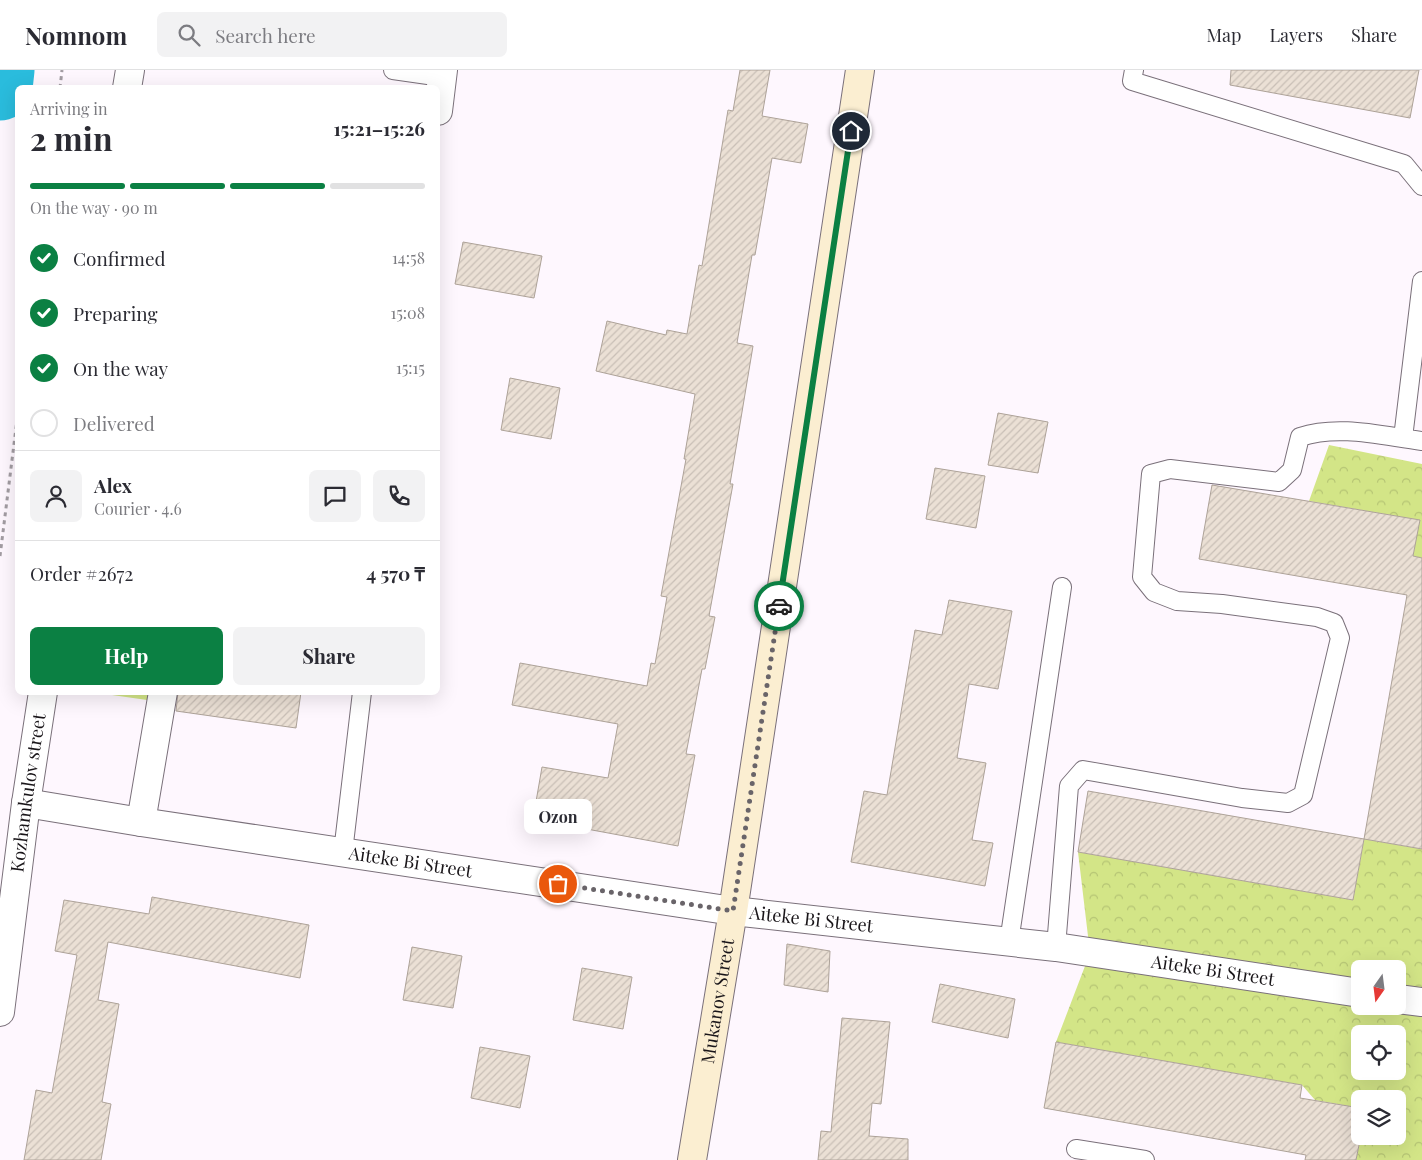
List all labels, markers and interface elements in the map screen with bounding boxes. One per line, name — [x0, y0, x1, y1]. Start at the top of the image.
search box — [157, 12, 507, 57]
text: Nomnom — [25, 19, 127, 51]
icon: search — [175, 21, 203, 49]
text: Search here — [215, 22, 316, 48]
text: Map — [1206, 23, 1241, 47]
text: Layers — [1269, 23, 1323, 47]
text: Share — [1351, 23, 1397, 47]
text: Arriving in — [30, 98, 108, 119]
pin — [830, 110, 872, 152]
text: 15:21–15:26 — [333, 115, 425, 141]
text: 2 min — [30, 116, 113, 159]
icon: home — [837, 117, 865, 145]
text: On the way · 90 m — [30, 197, 158, 218]
icon: check — [30, 244, 58, 272]
text: Confirmed — [73, 245, 166, 271]
text: 14:58 — [392, 247, 425, 268]
icon: check — [30, 299, 58, 327]
text: Preparing — [73, 300, 158, 326]
text: 15:08 — [390, 302, 425, 323]
icon: check — [30, 354, 58, 382]
text: On the way — [73, 355, 168, 381]
text: 15:15 — [396, 357, 425, 378]
text: Delivered — [73, 410, 155, 436]
button: person — [30, 470, 82, 522]
button: chat — [309, 470, 361, 522]
button: phone — [373, 470, 425, 522]
text: Alex — [94, 472, 132, 498]
text: Courier · 4.6 — [94, 498, 182, 519]
text: Order #2672 — [30, 560, 133, 586]
text: 4 570 ₸ — [366, 560, 425, 586]
courier — [754, 581, 804, 631]
icon: car — [765, 592, 793, 620]
button: Help — [30, 627, 223, 685]
button: Share — [233, 627, 425, 685]
street label: Kozhamkulov street — [4, 711, 51, 874]
callout: Ozon — [524, 799, 592, 834]
text: Ozon — [538, 806, 578, 827]
street label: Aiteke Bi Street — [346, 840, 474, 883]
pin — [537, 863, 579, 905]
icon: bag — [544, 870, 572, 898]
street label: Aiteke Bi Street — [747, 900, 875, 938]
street label: Mukanov Street — [695, 936, 739, 1065]
street label: Aiteke Bi Street — [1149, 948, 1277, 991]
north arrow — [1351, 960, 1406, 1015]
map controls — [1351, 960, 1406, 1145]
button: locate — [1351, 1025, 1406, 1080]
button: layers — [1351, 1090, 1406, 1145]

